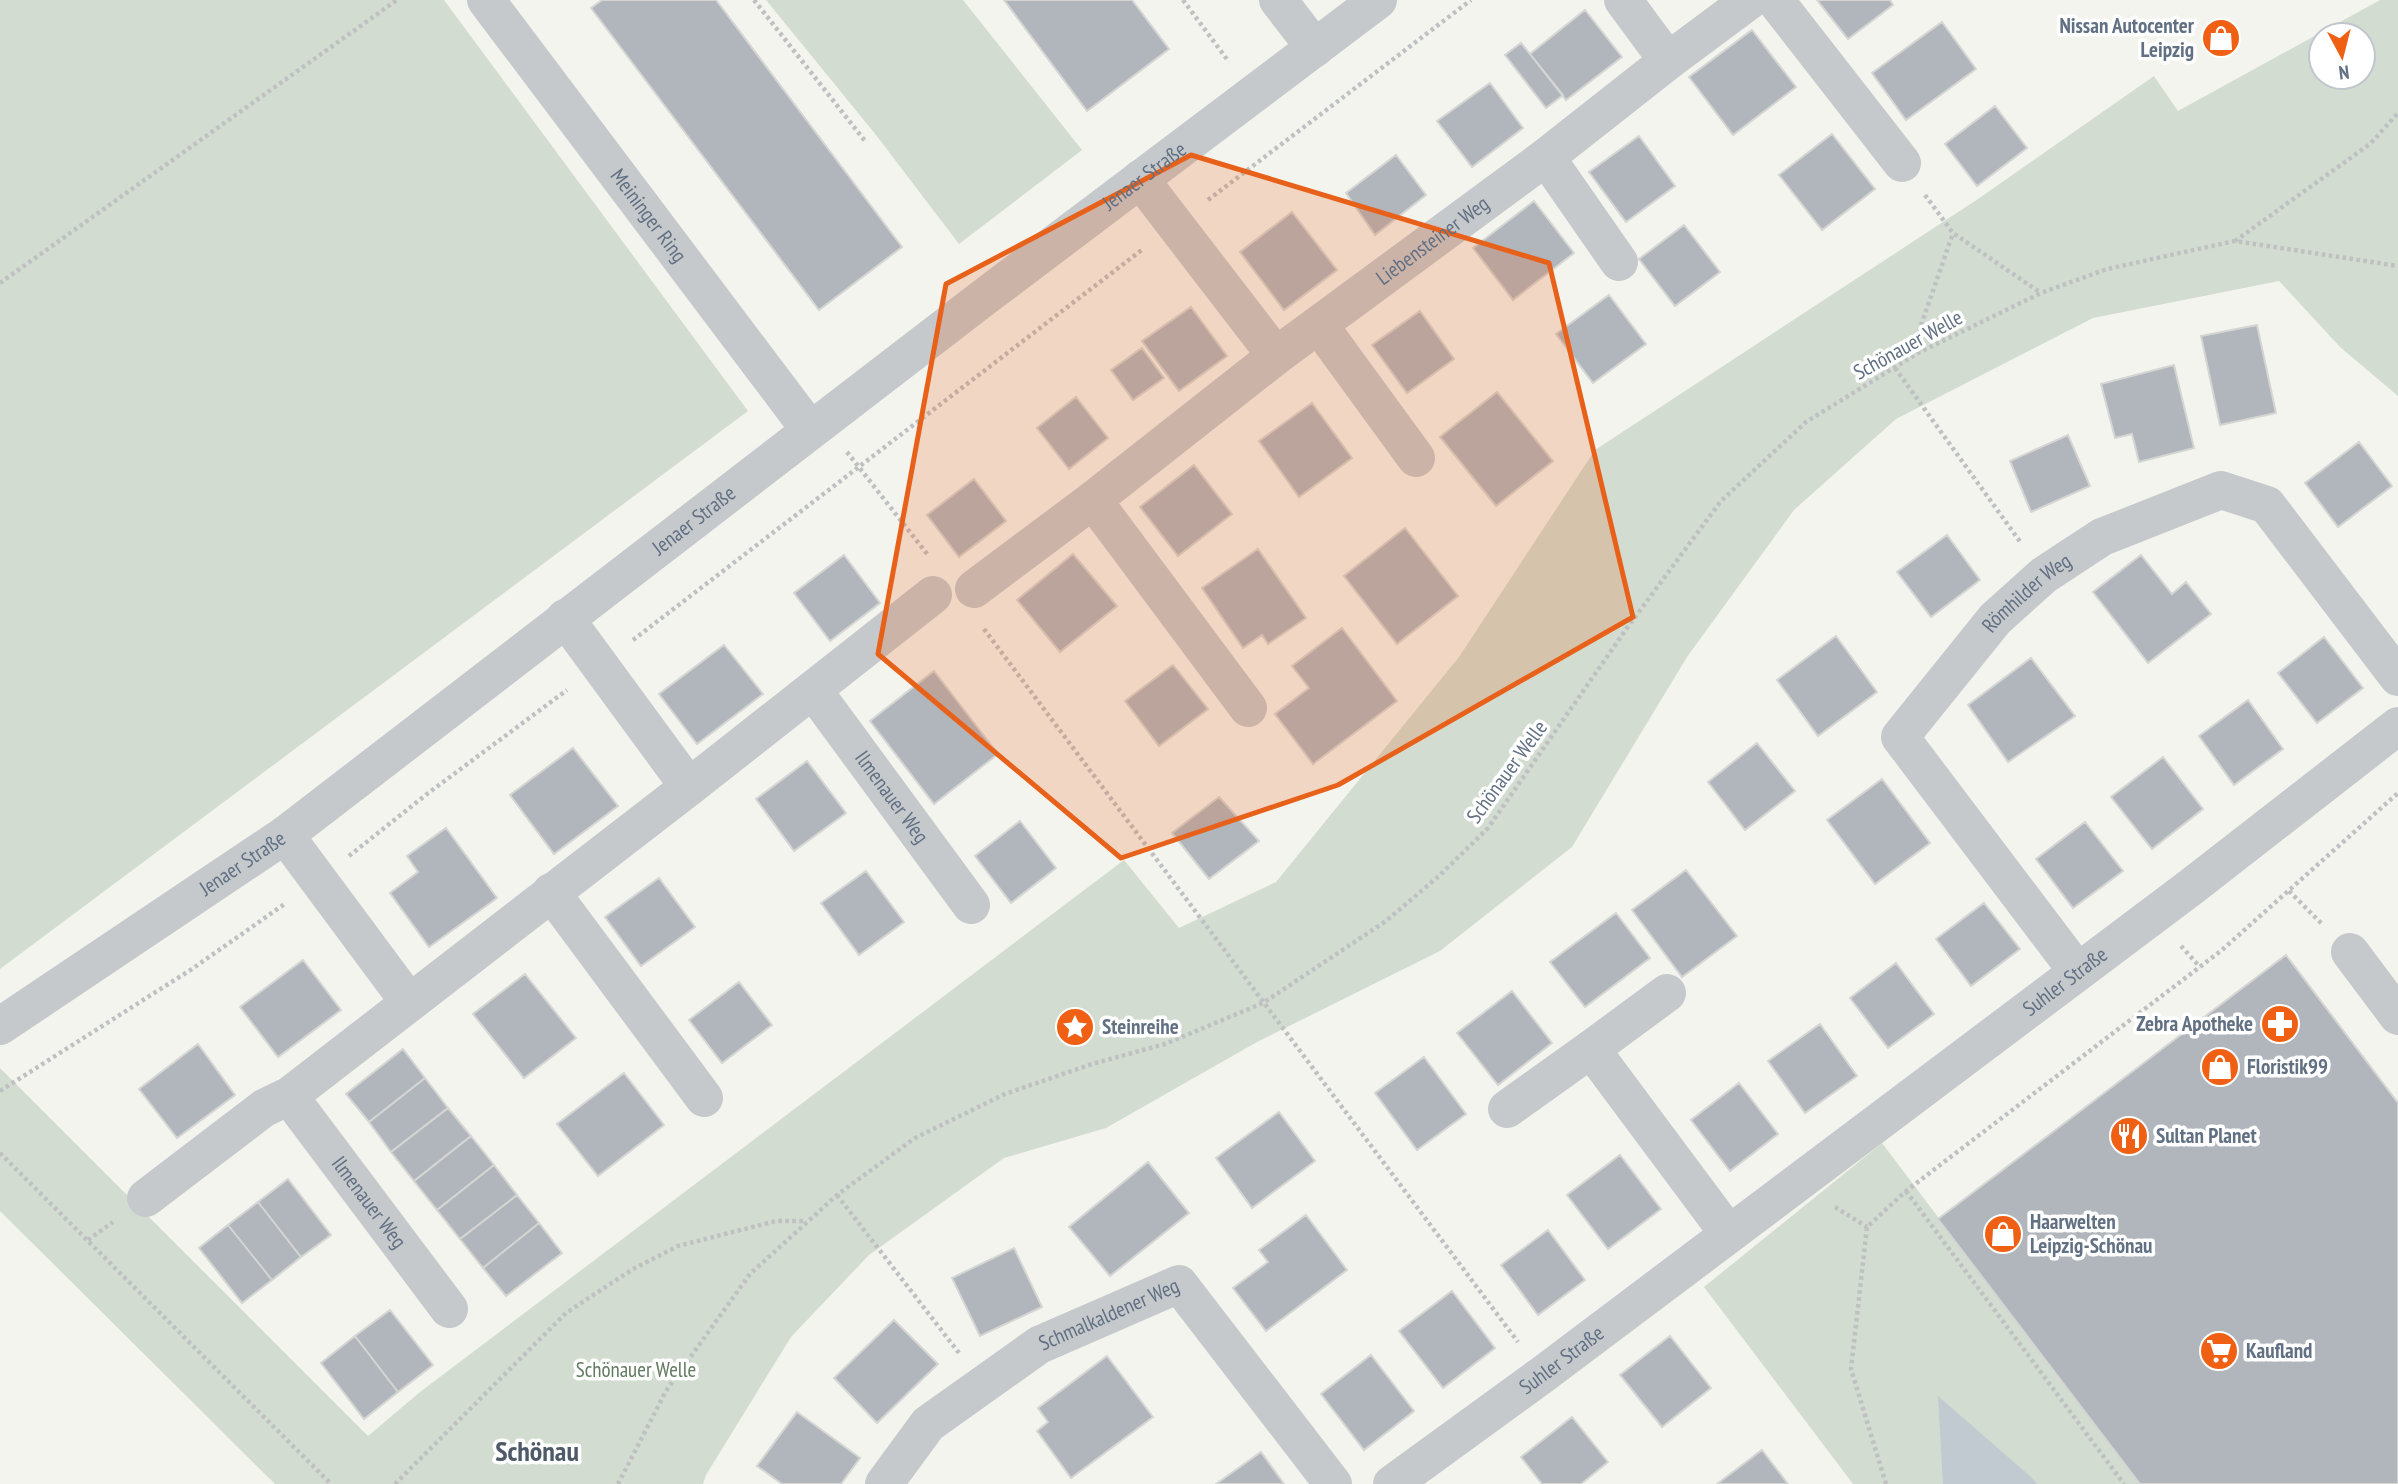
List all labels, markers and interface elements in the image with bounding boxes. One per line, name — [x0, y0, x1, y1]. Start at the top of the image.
place label: Nissan Autocenter Leipzig — [2059, 12, 2195, 63]
shop icon: Nissan Autocenter Leipzig — [2200, 17, 2242, 59]
north arrow — [2307, 21, 2377, 91]
text: N — [2338, 60, 2351, 85]
street label: Jenaer Straße — [1096, 135, 1191, 217]
street label: Meininger Ring — [605, 163, 693, 268]
street label: Liebensteiner Weg — [1370, 190, 1494, 291]
street label: Schönauer Welle — [1848, 304, 1967, 386]
street label: Jenaer Straße — [646, 479, 741, 561]
street label: Römhilder Weg — [1976, 547, 2076, 638]
street label: Schönauer Welle — [1460, 715, 1553, 828]
street label: Ilmenauer Weg — [849, 745, 935, 849]
street label: Jenaer Straße — [193, 824, 291, 902]
street label: Suhler Straße — [2017, 941, 2113, 1022]
pharmacy icon: Zebra Apotheke — [2259, 1003, 2301, 1045]
place icon: Steinreihe — [1054, 1006, 1096, 1048]
place label: Zebra Apotheke — [2136, 1010, 2253, 1037]
place label: Steinreihe — [1102, 1013, 1179, 1040]
shop icon: Floristik99 — [2199, 1046, 2241, 1088]
place label: Floristik99 — [2247, 1053, 2328, 1080]
restaurant icon: Sultan Planet — [2108, 1115, 2150, 1157]
place label: Sultan Planet — [2156, 1122, 2257, 1149]
street label: Ilmenauer Weg — [326, 1151, 413, 1254]
place label: Haarwelten Leipzig-Schönau — [2030, 1208, 2152, 1259]
shop icon: Haarwelten Leipzig-Schönau — [1982, 1213, 2024, 1255]
street label: Schmalkaldener Weg — [1034, 1272, 1183, 1357]
street label: Suhler Straße — [1514, 1319, 1609, 1400]
supermarket icon: Kaufland — [2198, 1330, 2240, 1372]
place label: Kaufland — [2246, 1337, 2312, 1364]
park label: Schönauer Welle — [576, 1356, 696, 1383]
district label: Schönau — [495, 1432, 579, 1469]

